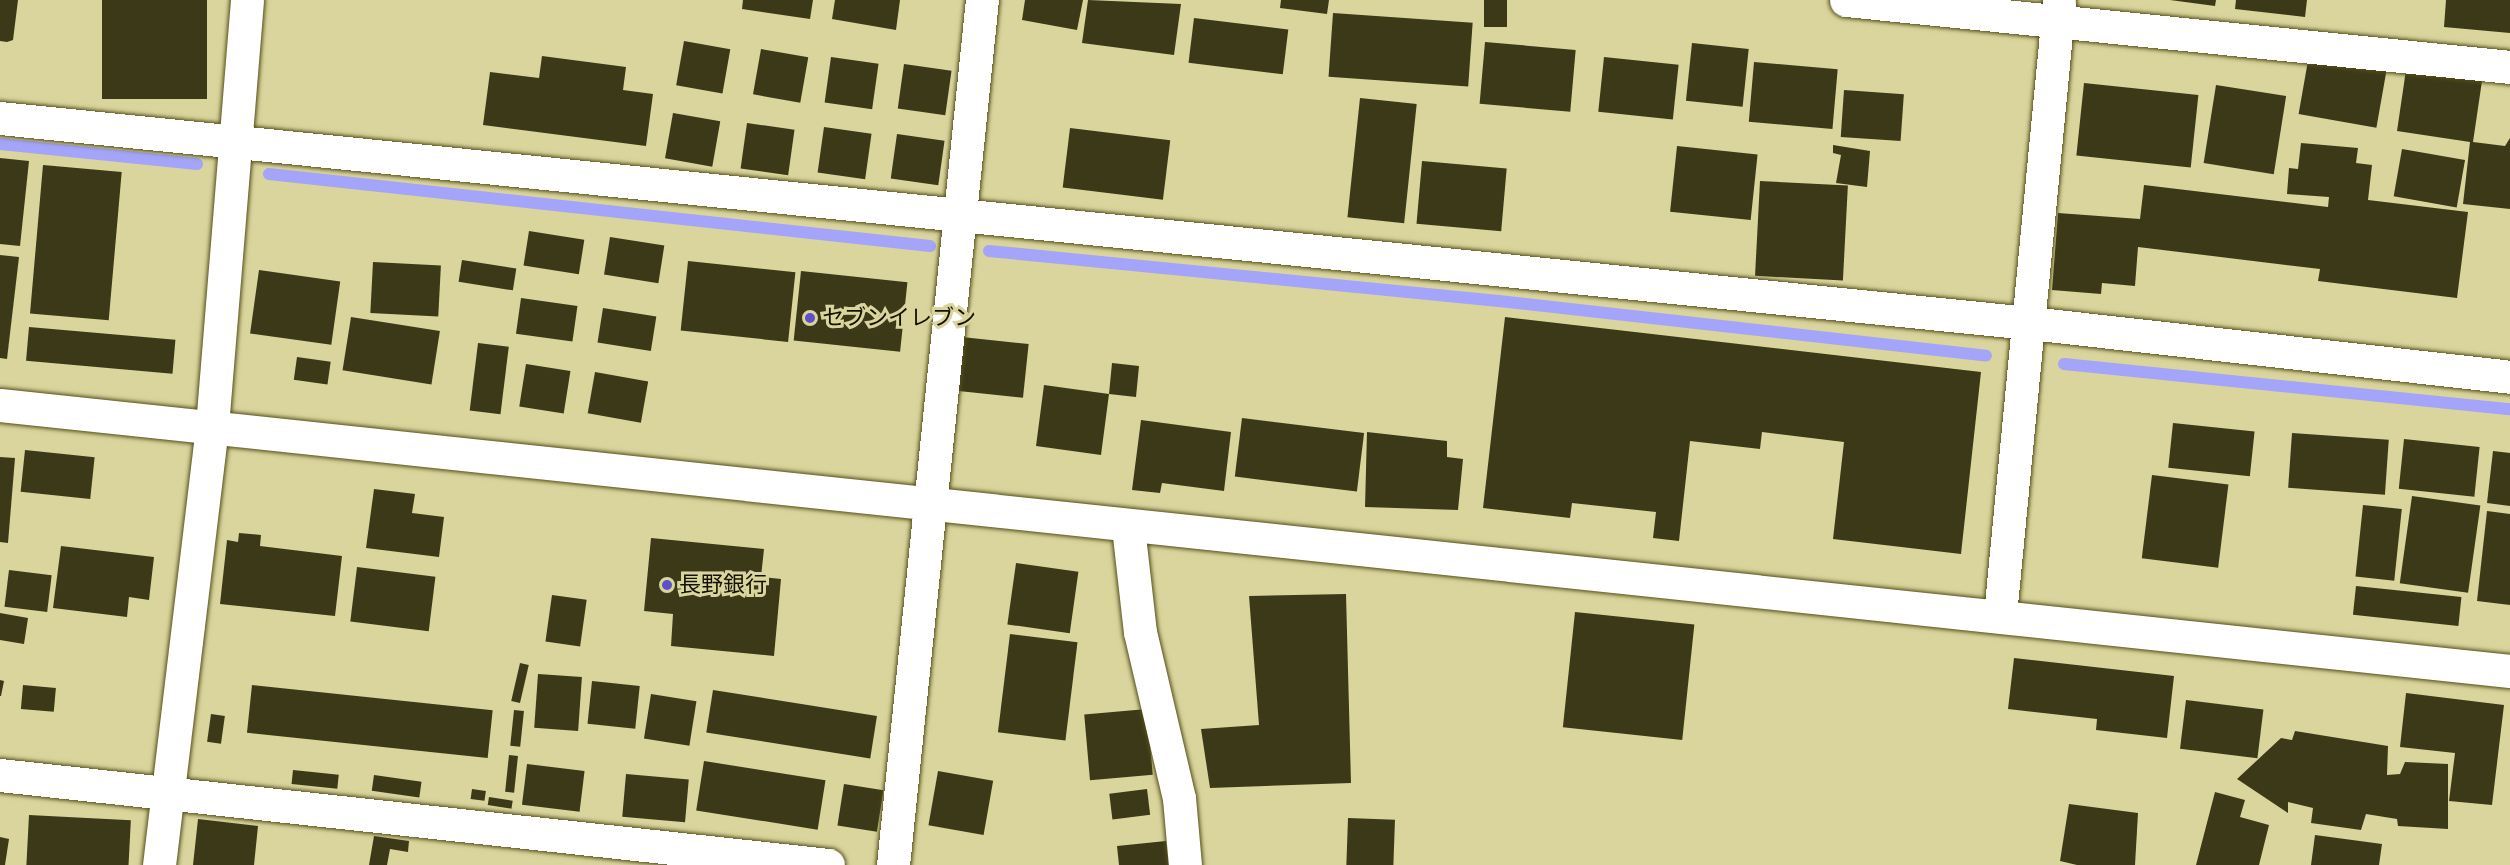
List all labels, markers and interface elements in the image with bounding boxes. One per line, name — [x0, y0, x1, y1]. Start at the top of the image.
place label: セブンイレブン — [822, 305, 976, 331]
marker: セブンイレブン — [803, 311, 817, 325]
place label: 長野銀行 — [679, 572, 767, 598]
marker: 長野銀行 — [660, 578, 674, 592]

